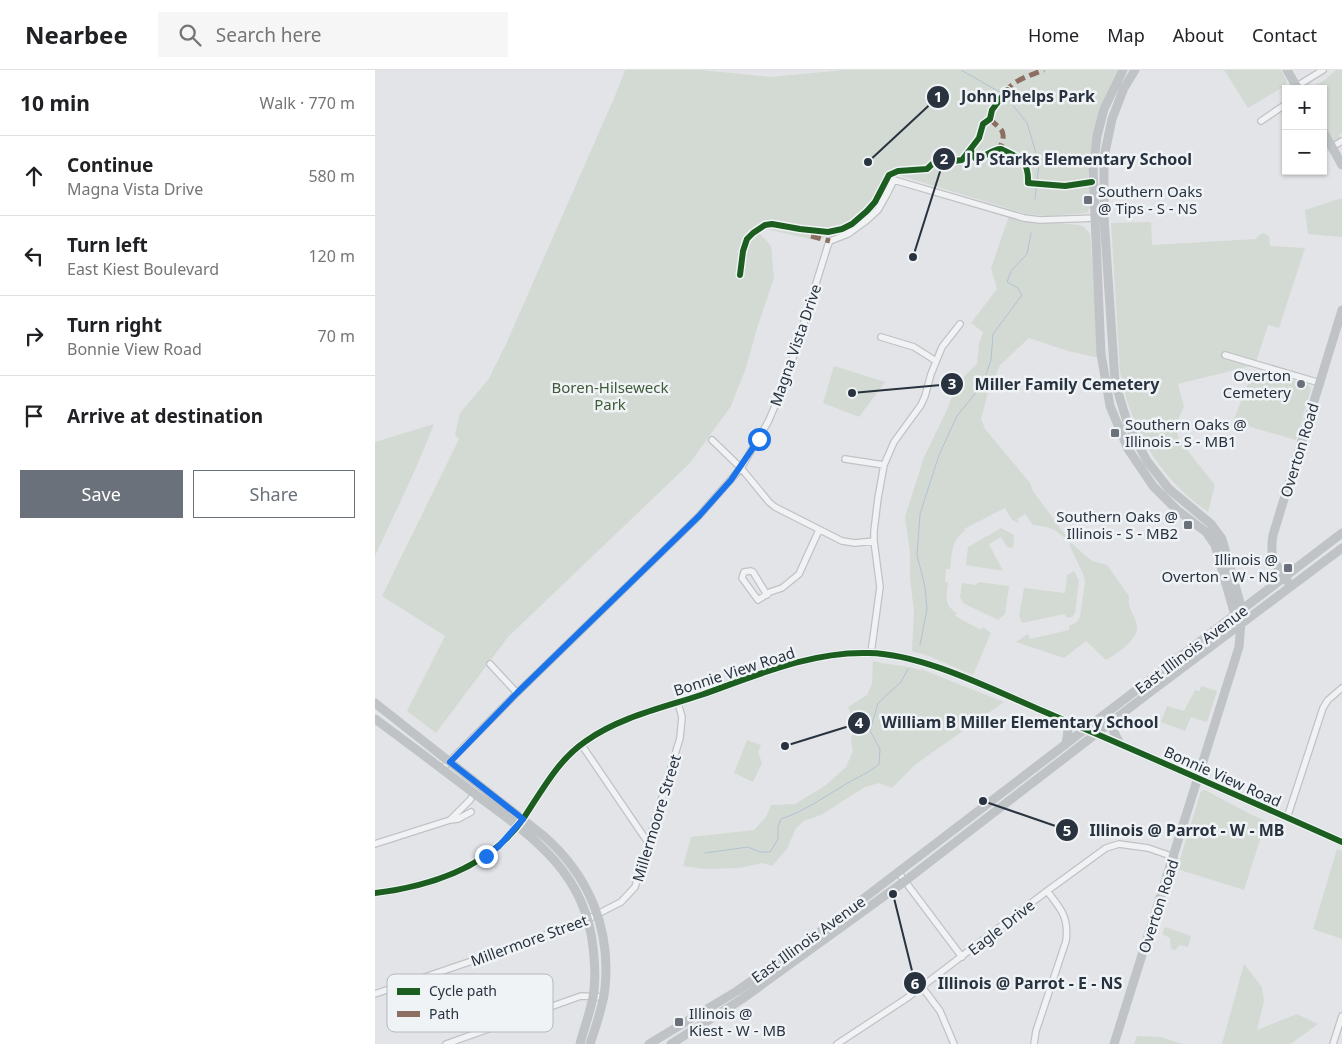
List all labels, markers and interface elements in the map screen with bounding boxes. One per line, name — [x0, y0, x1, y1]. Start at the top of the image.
search box — [158, 12, 508, 57]
text: Nearbee — [25, 18, 128, 51]
icon: search — [176, 21, 204, 49]
text: Search here — [216, 22, 322, 48]
text: Home — [1028, 23, 1079, 47]
text: Map — [1107, 23, 1145, 47]
text: About — [1173, 23, 1224, 47]
text: Contact — [1252, 23, 1317, 47]
callout: John Phelps Park — [926, 81, 1105, 112]
text: John Phelps Park — [959, 85, 1095, 107]
map controls — [1282, 85, 1327, 175]
button: + — [1282, 85, 1327, 130]
text: 1 — [934, 86, 942, 106]
text: 10 min — [20, 89, 90, 117]
text: Walk · 770 m — [260, 92, 355, 114]
button: − — [1282, 130, 1327, 175]
callout: J P Starks Elementary School — [931, 143, 1202, 174]
text: 2 — [940, 148, 949, 168]
text: J P Starks Elementary School — [964, 148, 1192, 170]
text: Continue — [67, 152, 153, 178]
icon: ahead — [20, 162, 48, 190]
text: 580 m — [308, 165, 355, 187]
text: Magna Vista Drive — [67, 178, 203, 200]
place label: Southern Oaks @ Tips - S - NS — [1098, 181, 1202, 218]
marker: Southern Oaks @ Tips - S - NS — [1082, 194, 1094, 206]
text: Turn left — [67, 232, 148, 258]
icon: left — [20, 242, 48, 270]
text: 120 m — [308, 245, 355, 267]
text: East Kiest Boulevard — [67, 258, 219, 280]
street label: Magna Vista Drive — [765, 281, 825, 409]
text: Turn right — [67, 312, 162, 338]
icon: right — [20, 322, 48, 350]
text: 70 m — [318, 325, 355, 347]
text: Bonnie View Road — [67, 338, 202, 360]
place label: Overton Cemetery — [1223, 365, 1291, 402]
callout: Miller Family Cemetery — [940, 369, 1170, 400]
text: 3 — [948, 373, 956, 393]
text: Miller Family Cemetery — [975, 373, 1160, 395]
park label: Boren-Hilseweck Park — [552, 377, 668, 414]
marker: Overton Cemetery — [1295, 378, 1307, 390]
street label: Overton Road — [1275, 400, 1323, 500]
icon: arrive — [20, 402, 48, 430]
text: Arrive at destination — [67, 403, 263, 429]
place label: Southern Oaks @ Illinois - S - MB1 — [1125, 414, 1247, 451]
marker: Southern Oaks @ Illinois - S - MB1 — [1109, 427, 1121, 439]
route start — [748, 428, 771, 451]
button: Save — [20, 470, 183, 518]
button: Share — [193, 470, 355, 518]
place label: Southern Oaks @ Illinois - S - MB2 — [1056, 506, 1178, 543]
marker: Southern Oaks @ Illinois - S - MB2 — [1182, 519, 1194, 531]
place label: Illinois @ Overton - W - NS — [1161, 549, 1278, 586]
marker: Illinois @ Overton - W - NS — [1282, 562, 1294, 574]
street label: East Illinois Avenue — [1131, 600, 1251, 698]
street label: Bonnie View Road — [671, 642, 797, 700]
callout: William B Miller Elementary School — [846, 707, 1169, 738]
text: William B Miller Elementary School — [881, 711, 1159, 733]
text: 4 — [855, 712, 864, 732]
street label: Bonnie View Road — [1161, 741, 1285, 811]
street label: Millermoore Street — [627, 751, 685, 884]
callout: Illinois @ Parrot - W - MB — [1054, 815, 1294, 846]
text: Illinois @ Parrot - W - MB — [1090, 819, 1284, 841]
text: 5 — [1063, 820, 1071, 840]
route end — [475, 845, 498, 868]
street label: Overton Road — [1133, 856, 1183, 956]
street label: East Illinois Avenue — [747, 891, 869, 987]
street label: Eagle Drive — [964, 895, 1038, 959]
street label: Millermore Street — [468, 909, 591, 970]
callout: Illinois @ Parrot - E - NS — [903, 968, 1132, 999]
text: Illinois @ Parrot - E - NS — [938, 972, 1122, 994]
text: 6 — [911, 973, 920, 993]
legend — [387, 974, 553, 1032]
text: Cycle path — [429, 981, 497, 1000]
place label: Illinois @ Kiest - W - MB — [689, 1003, 786, 1040]
text: Path — [429, 1004, 459, 1023]
marker: Illinois @ Kiest - W - MB — [673, 1016, 685, 1028]

